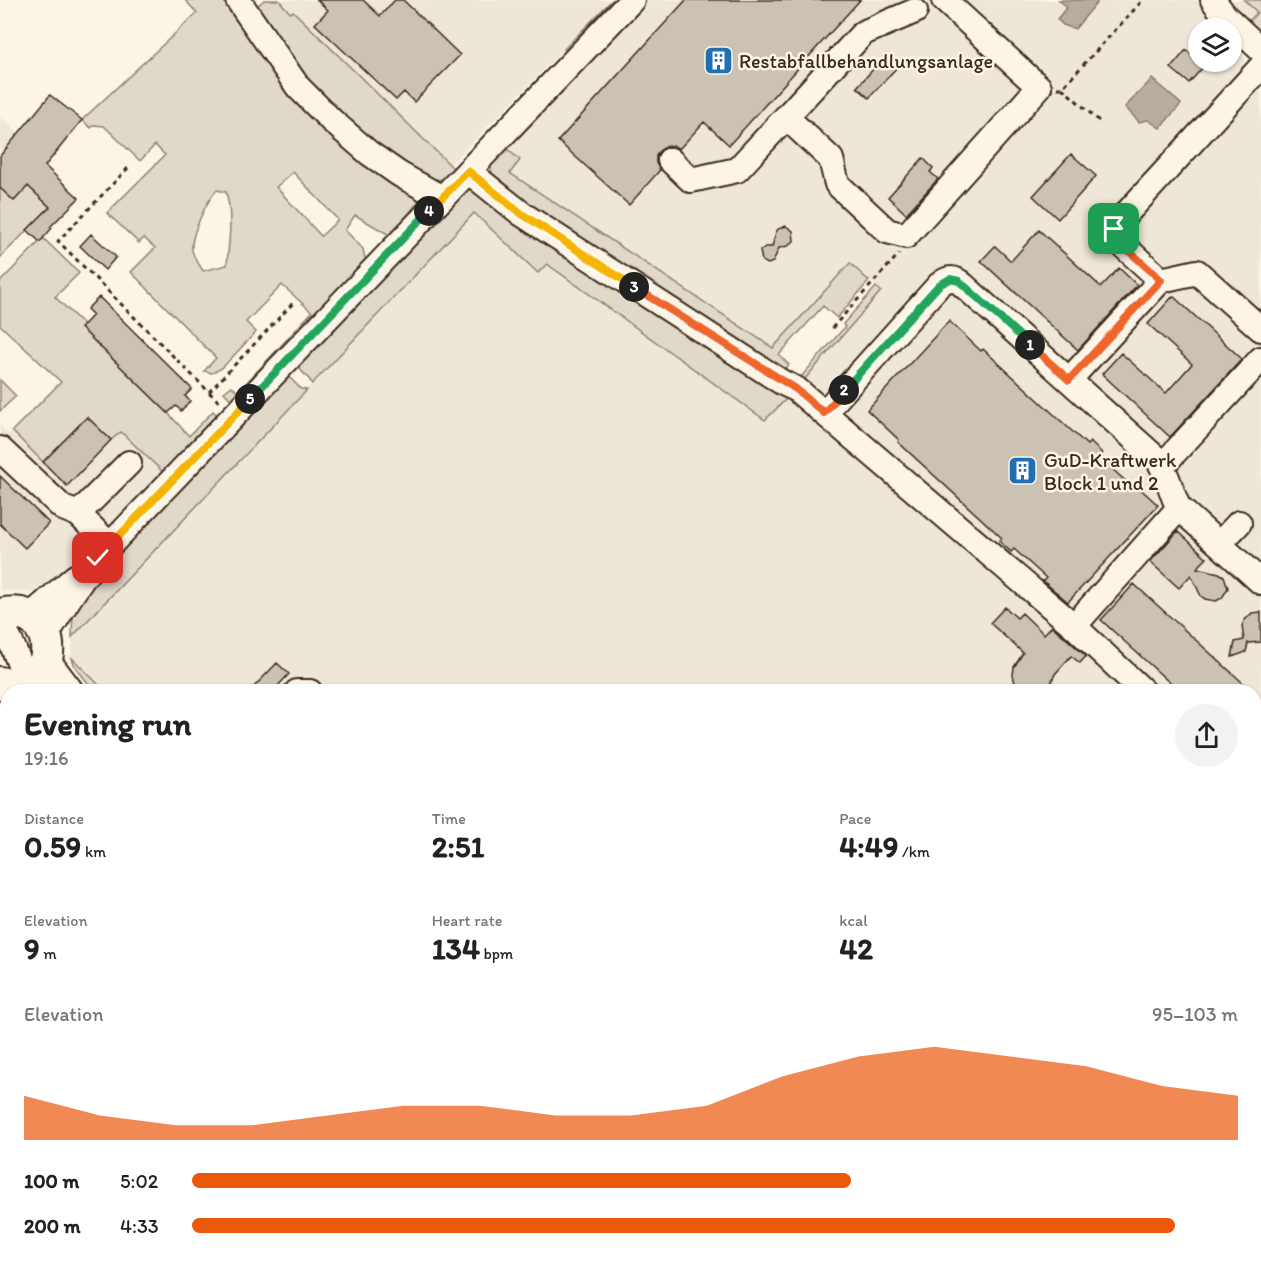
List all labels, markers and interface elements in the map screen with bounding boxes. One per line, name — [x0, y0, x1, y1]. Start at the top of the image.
map controls — [1188, 18, 1242, 72]
button: layers — [1188, 18, 1242, 72]
building icon: Restabfallbehandlungsanlage — [702, 45, 734, 77]
place label: Restabfallbehandlungsanlage — [739, 49, 993, 73]
pin: 4 — [414, 196, 444, 226]
text: 4 — [424, 201, 434, 220]
pin — [1088, 203, 1139, 254]
icon: arrive — [1097, 212, 1130, 245]
pin: 3 — [619, 272, 649, 302]
text: 3 — [630, 277, 638, 296]
pin: 1 — [1015, 330, 1045, 360]
text: 1 — [1026, 335, 1034, 354]
pin: 2 — [829, 375, 859, 405]
text: 2 — [840, 380, 848, 399]
pin: 5 — [235, 384, 265, 414]
text: 5 — [246, 389, 254, 408]
place label: GuD-Kraftwerk Block 1 und 2 — [1044, 448, 1177, 495]
building icon: GuD-Kraftwerk Block 1 und 2 — [1007, 455, 1039, 487]
pin — [72, 532, 123, 583]
icon: check — [81, 541, 114, 574]
text: Evening run — [24, 704, 191, 743]
button: share — [1175, 704, 1238, 767]
text: 19:16 — [24, 746, 69, 770]
text: Distance — [24, 809, 84, 828]
text: Time — [432, 809, 466, 828]
text: Pace — [839, 809, 871, 828]
text: 0.59 — [24, 828, 81, 865]
text: 2:51 — [432, 828, 484, 865]
text: 4:49 — [839, 828, 898, 865]
text: km — [81, 842, 106, 861]
text: /km — [898, 842, 930, 861]
text: Elevation — [24, 911, 88, 930]
text: Heart rate — [432, 911, 502, 930]
text: kcal — [839, 911, 868, 930]
text: 9 — [24, 930, 40, 967]
text: 134 — [432, 930, 480, 967]
text: 42 — [839, 930, 873, 967]
text: m — [40, 944, 57, 963]
text: bpm — [480, 944, 513, 963]
text: Elevation — [24, 1002, 103, 1026]
text: 95–103 m — [1152, 1002, 1238, 1026]
text: 100 m — [24, 1169, 79, 1193]
text: 5:02 — [120, 1169, 158, 1193]
text: 200 m — [24, 1214, 80, 1238]
text: 4:33 — [120, 1214, 159, 1238]

